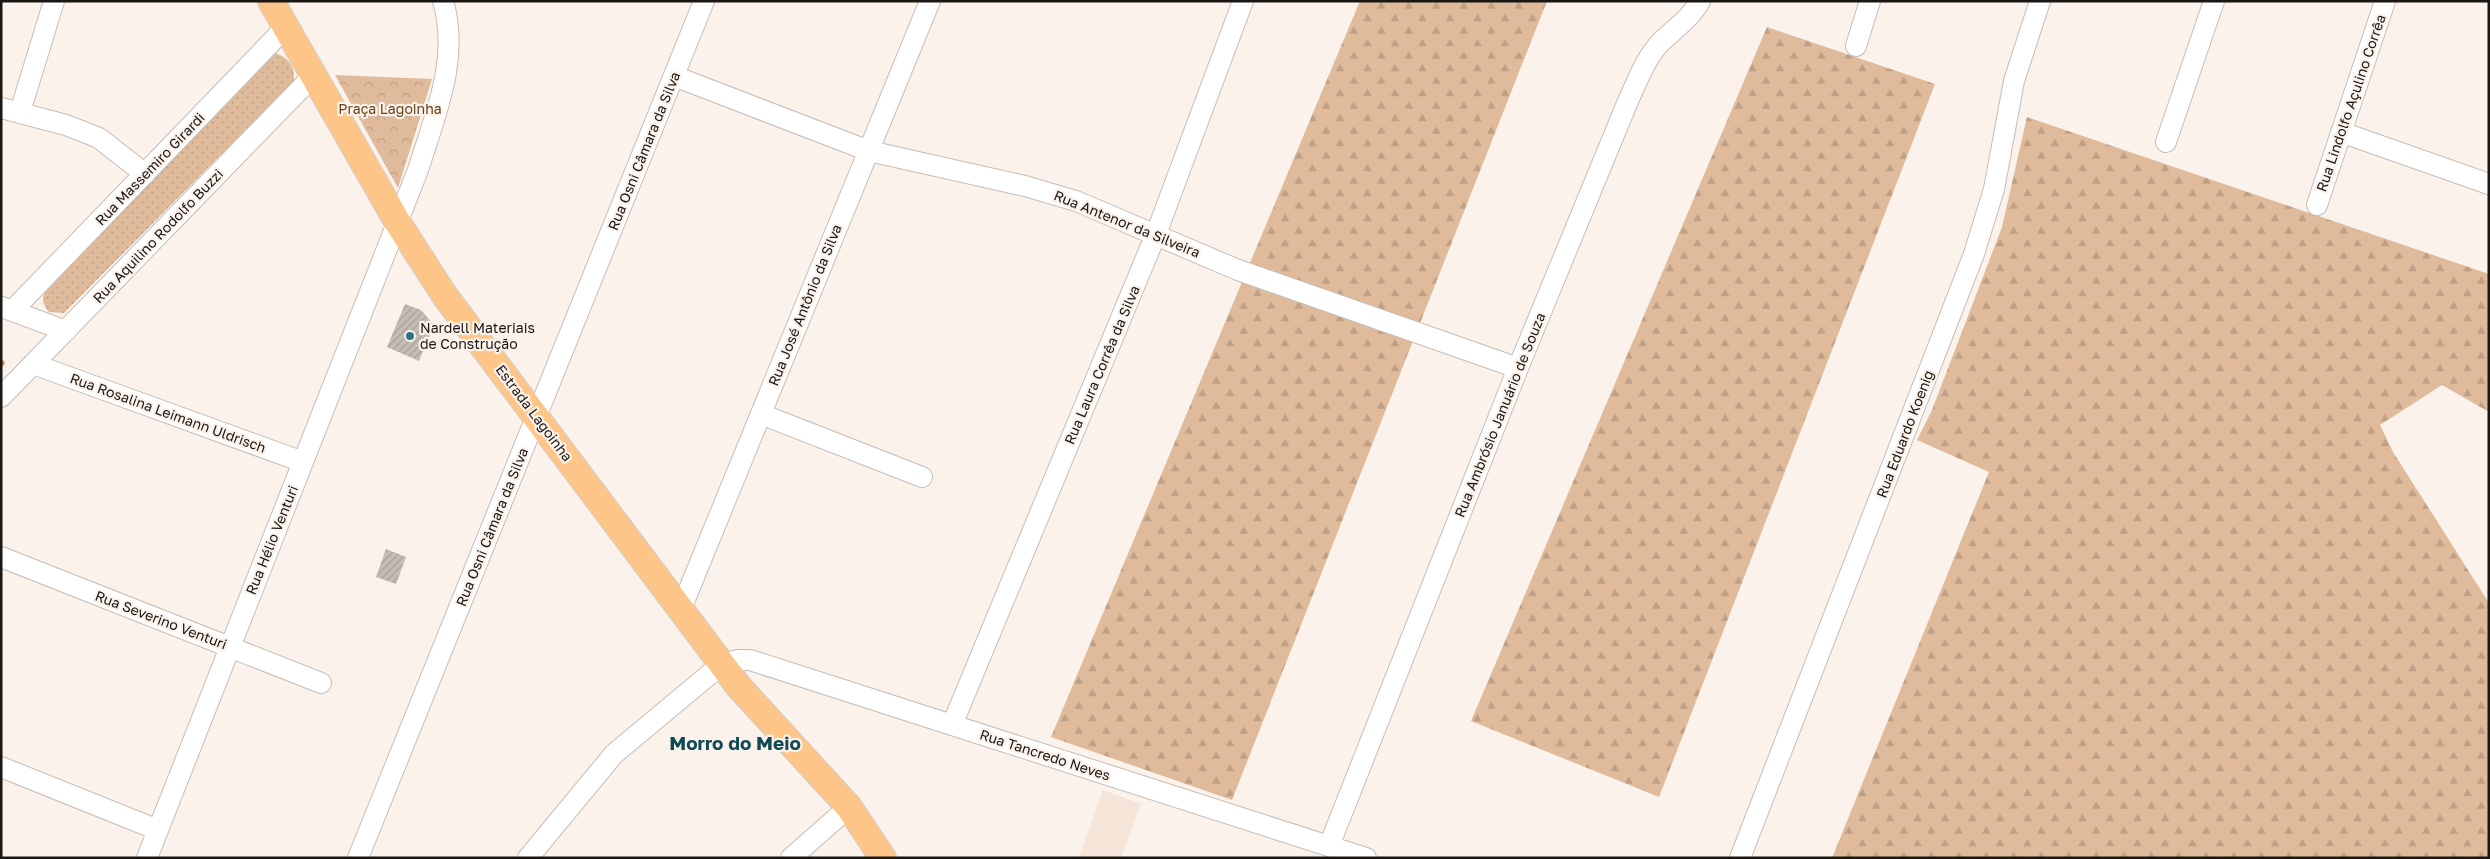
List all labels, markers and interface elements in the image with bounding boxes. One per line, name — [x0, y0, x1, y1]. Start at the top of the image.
street label: Rua Lindolfo Açulino Corrêa — [2312, 12, 2389, 194]
street label: Rua Osni Câmara da Silva — [604, 69, 683, 233]
park label: Praça Lagoinha — [338, 100, 442, 117]
street label: Rua Massemiro Girardi — [91, 109, 208, 228]
street label: Rua Aquilino Rodolfo Buzzi — [89, 165, 226, 306]
street label: Rua Antenor da Silveira — [1052, 186, 1203, 261]
street label: Rua José Antônio da Silva — [764, 222, 845, 388]
street label: Rua Laura Corrêa da Silva — [1060, 283, 1143, 447]
street label: Rua Ambrósio Januário de Souza — [1451, 310, 1548, 520]
place label: Nardell Materiais de Construção — [420, 319, 535, 352]
marker: Nardell Materiais de Construção — [404, 330, 416, 342]
street label: Estrada Lagoinha — [492, 361, 576, 464]
street label: Rua Eduardo Koenig — [1872, 368, 1937, 500]
street label: Rua Rosalina Leimann Uldrisch — [68, 369, 268, 456]
street label: Rua Osni Câmara da Silva — [452, 445, 531, 609]
street label: Rua Hélio Venturi — [242, 483, 301, 597]
street label: Rua Severino Venturi — [93, 587, 229, 653]
street label: Rua Tancredo Neves — [978, 725, 1113, 784]
district label: Morro do Meio — [669, 731, 801, 754]

